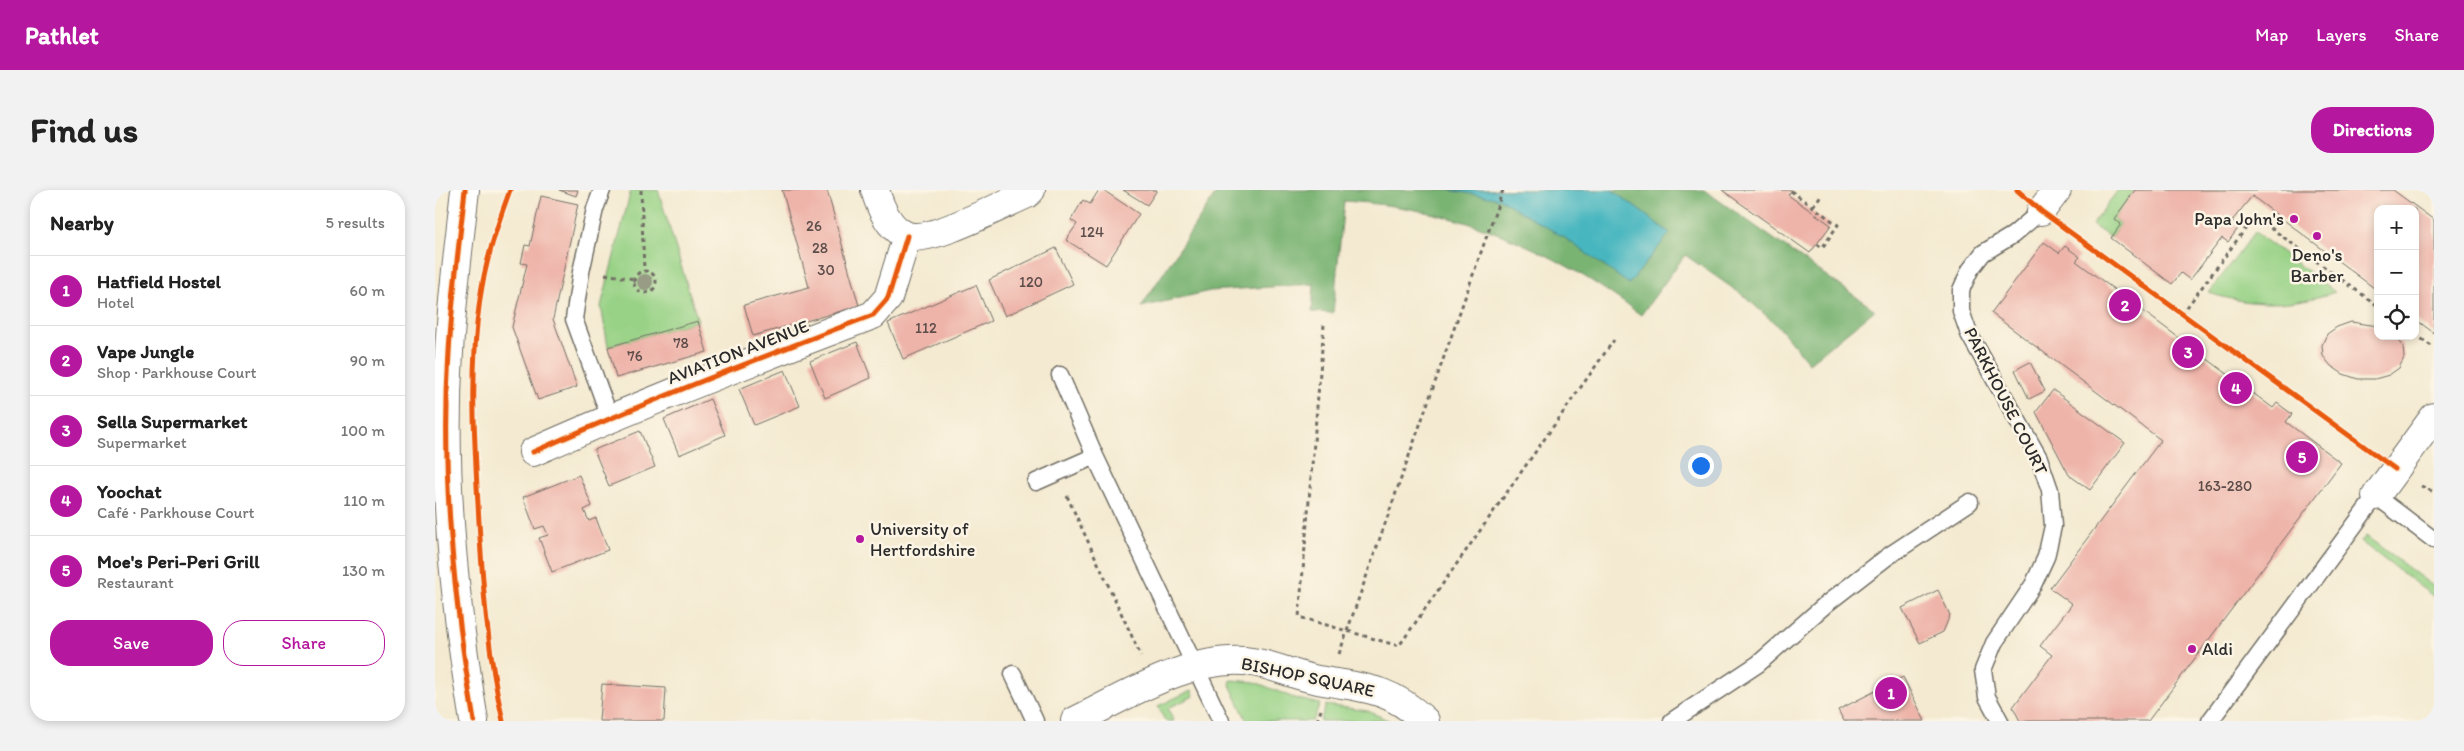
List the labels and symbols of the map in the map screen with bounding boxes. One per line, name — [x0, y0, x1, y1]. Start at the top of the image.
place label: Papa John's — [2194, 208, 2284, 230]
marker: Papa John's — [2288, 213, 2300, 225]
house number: 26 — [806, 217, 822, 235]
house number: 124 — [1080, 223, 1104, 241]
marker: Deno's Barber — [2311, 230, 2323, 242]
house number: 28 — [812, 239, 828, 257]
place label: Deno's Barber — [2290, 244, 2344, 287]
house number: 30 — [817, 261, 835, 279]
house number: 120 — [1019, 273, 1043, 291]
pin: 2 — [2109, 286, 2141, 324]
street label: AVIATION AVENUE — [664, 315, 812, 389]
house number: 112 — [915, 319, 937, 337]
street label: PARKHOUSE COURT — [1959, 323, 2053, 479]
pin: 3 — [2172, 333, 2204, 371]
house number: 78 — [673, 334, 689, 352]
house number: 76 — [627, 347, 643, 365]
pin: 4 — [2220, 369, 2252, 407]
pin: 5 — [2286, 438, 2318, 476]
your location — [1688, 453, 1714, 479]
house number: 163-280 — [2198, 477, 2252, 495]
place label: University of Hertfordshire — [870, 518, 975, 561]
marker: University of Hertfordshire — [854, 533, 866, 545]
place label: Aldi — [2202, 638, 2233, 660]
marker: Aldi — [2186, 643, 2198, 655]
street label: BISHOP SQUARE — [1239, 652, 1377, 702]
pin: 1 — [1875, 674, 1907, 712]

